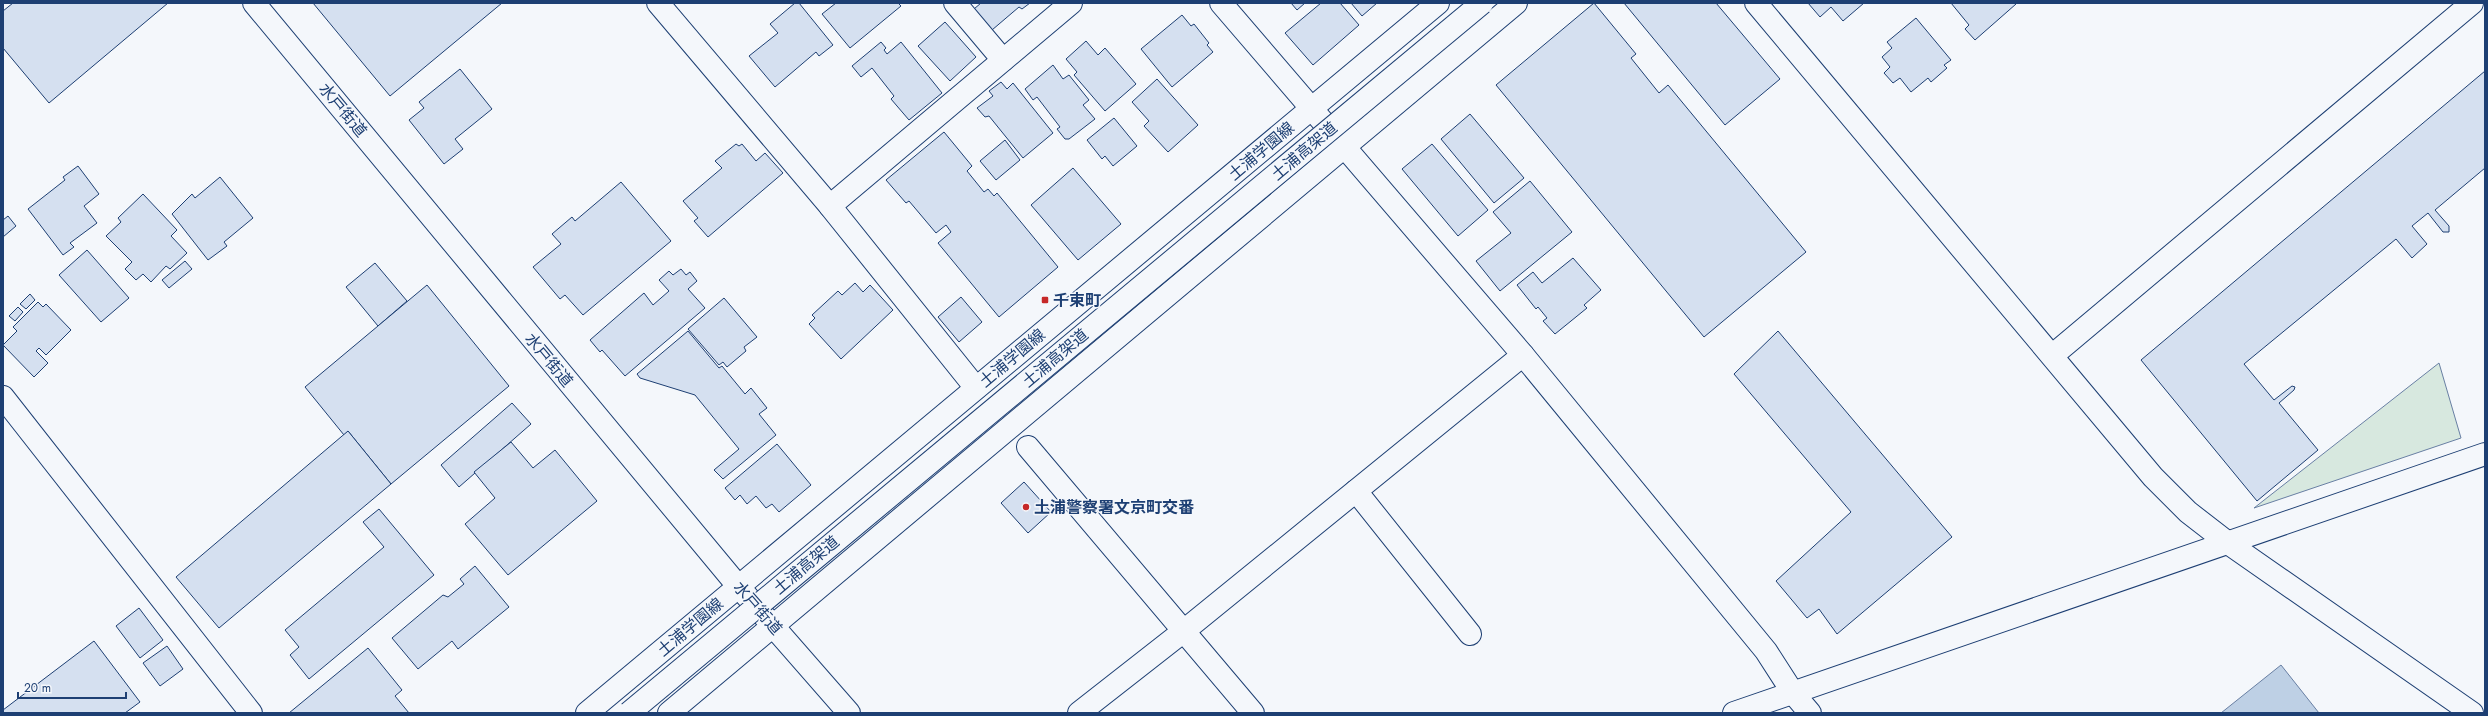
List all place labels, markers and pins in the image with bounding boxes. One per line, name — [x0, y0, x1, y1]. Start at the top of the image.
place label: 千束町 — [1053, 289, 1101, 312]
marker: 千束町 — [1040, 295, 1050, 305]
place label: 土浦警察署文京町交番 — [1034, 496, 1194, 519]
marker: 土浦警察署文京町交番 — [1021, 502, 1031, 512]

